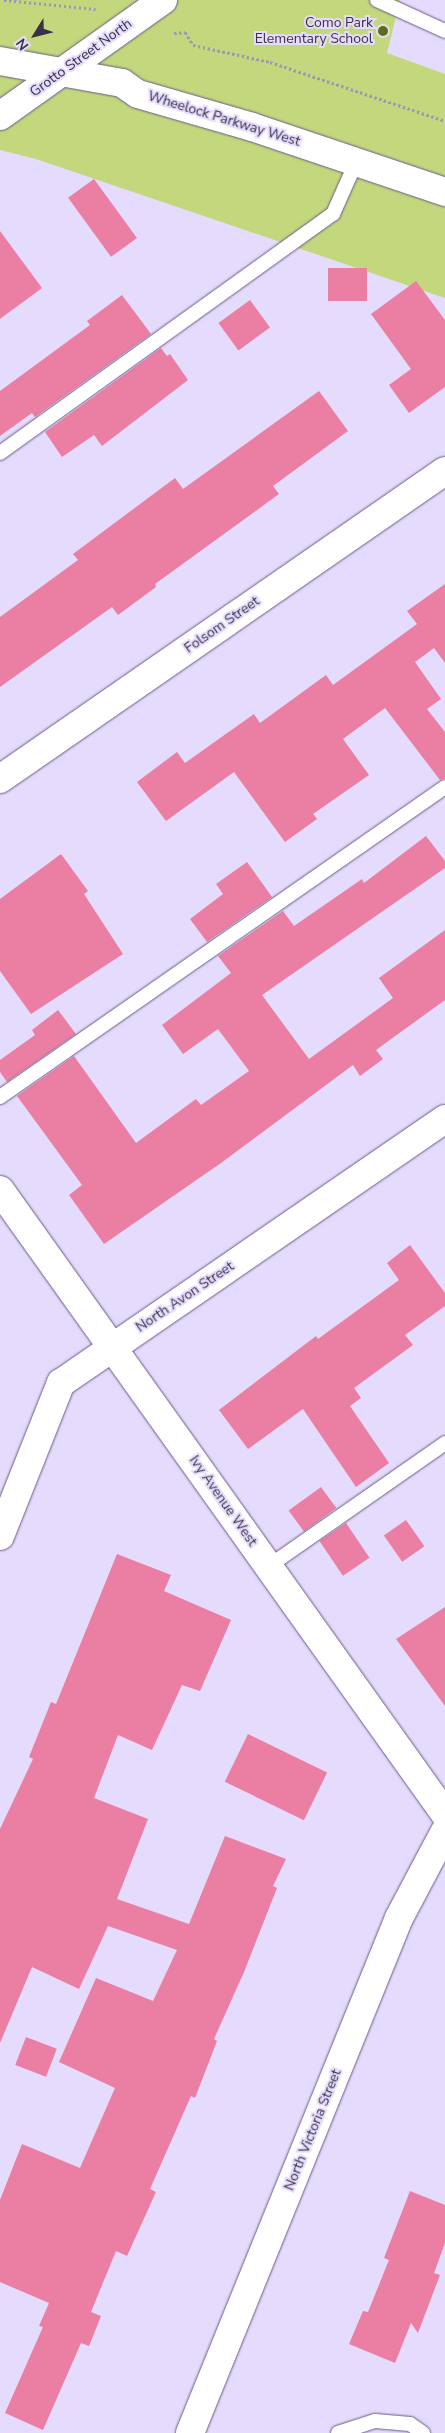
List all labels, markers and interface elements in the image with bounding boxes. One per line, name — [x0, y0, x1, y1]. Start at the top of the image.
north arrow — [10, 10, 60, 60]
street label: Grotto Street North — [27, 15, 135, 101]
place label: Como Park Elementary School — [255, 15, 373, 48]
marker: Como Park Elementary School — [377, 25, 389, 37]
text: N — [12, 34, 33, 54]
street label: Wheelock Parkway West — [146, 88, 302, 150]
street label: Folsom Street — [181, 593, 263, 657]
street label: North Avon Street — [133, 1258, 237, 1336]
street label: Ivy Avenue West — [186, 1452, 260, 1550]
street label: North Victoria Street — [281, 2067, 345, 2193]

